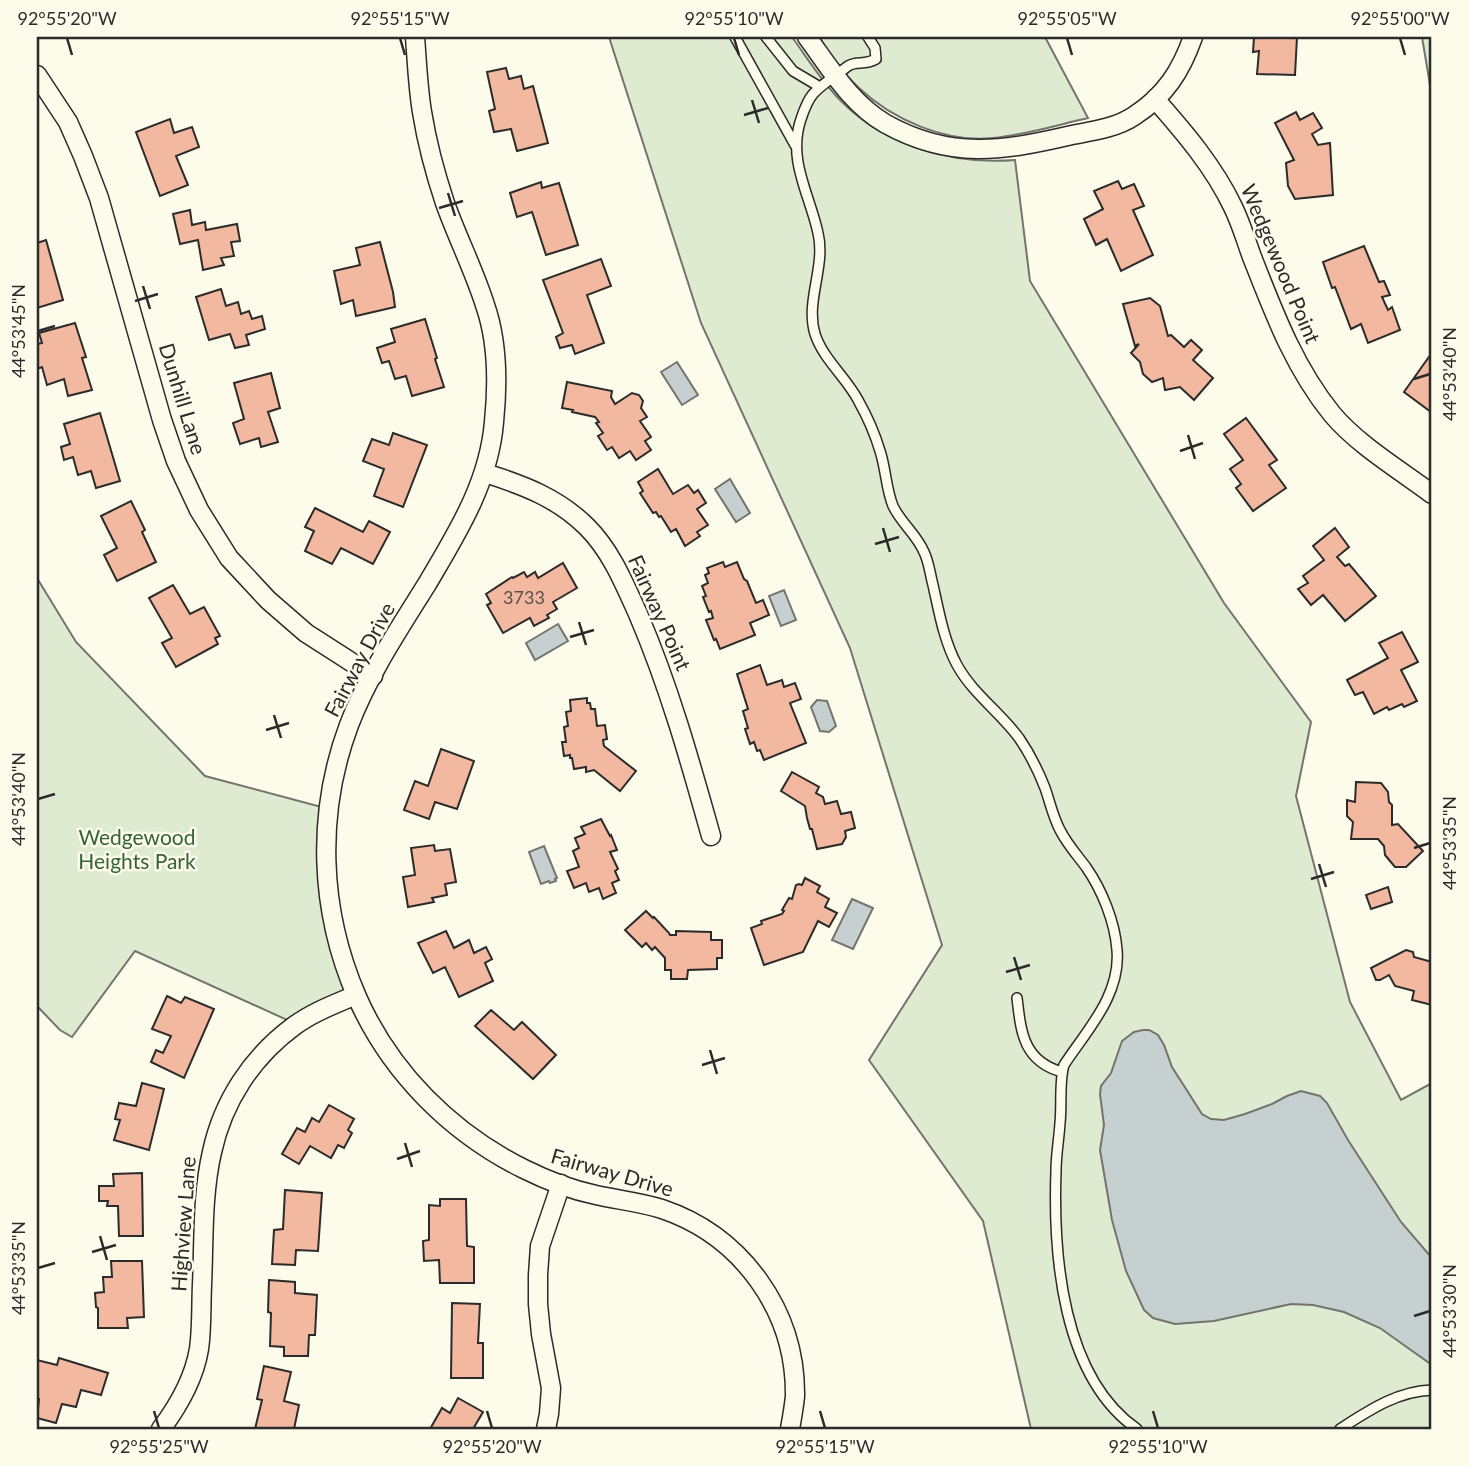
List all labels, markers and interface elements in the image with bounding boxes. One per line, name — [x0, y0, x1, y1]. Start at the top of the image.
text: 92°55'20"W — [17, 7, 117, 29]
text: 92°55'15"W — [350, 7, 450, 29]
text: 92°55'10"W — [684, 7, 784, 29]
text: 92°55'05"W — [1017, 7, 1117, 29]
text: 92°55'00"W — [1350, 7, 1450, 29]
street label: Wedgewood Point — [1237, 180, 1326, 347]
text: 44°53'45"N — [7, 284, 29, 378]
text: 44°53'40"N — [1438, 327, 1460, 421]
street label: Dunhill Lane — [155, 340, 212, 457]
street label: Fairway Point — [624, 551, 697, 674]
house number: 3733 — [503, 586, 545, 608]
street label: Fairway Drive — [318, 598, 399, 721]
text: 44°53'40"N — [7, 752, 29, 846]
text: 44°53'35"N — [1438, 796, 1460, 890]
park label: Wedgewood Heights Park — [78, 824, 196, 873]
street label: Fairway Drive — [548, 1142, 676, 1201]
street label: Highview Lane — [165, 1155, 200, 1292]
text: 44°53'35"N — [7, 1221, 29, 1315]
text: 44°53'30"N — [1438, 1264, 1460, 1358]
text: 92°55'25"W — [109, 1435, 209, 1457]
text: 92°55'20"W — [442, 1435, 542, 1457]
text: 92°55'15"W — [775, 1435, 875, 1457]
text: 92°55'10"W — [1108, 1435, 1208, 1457]

